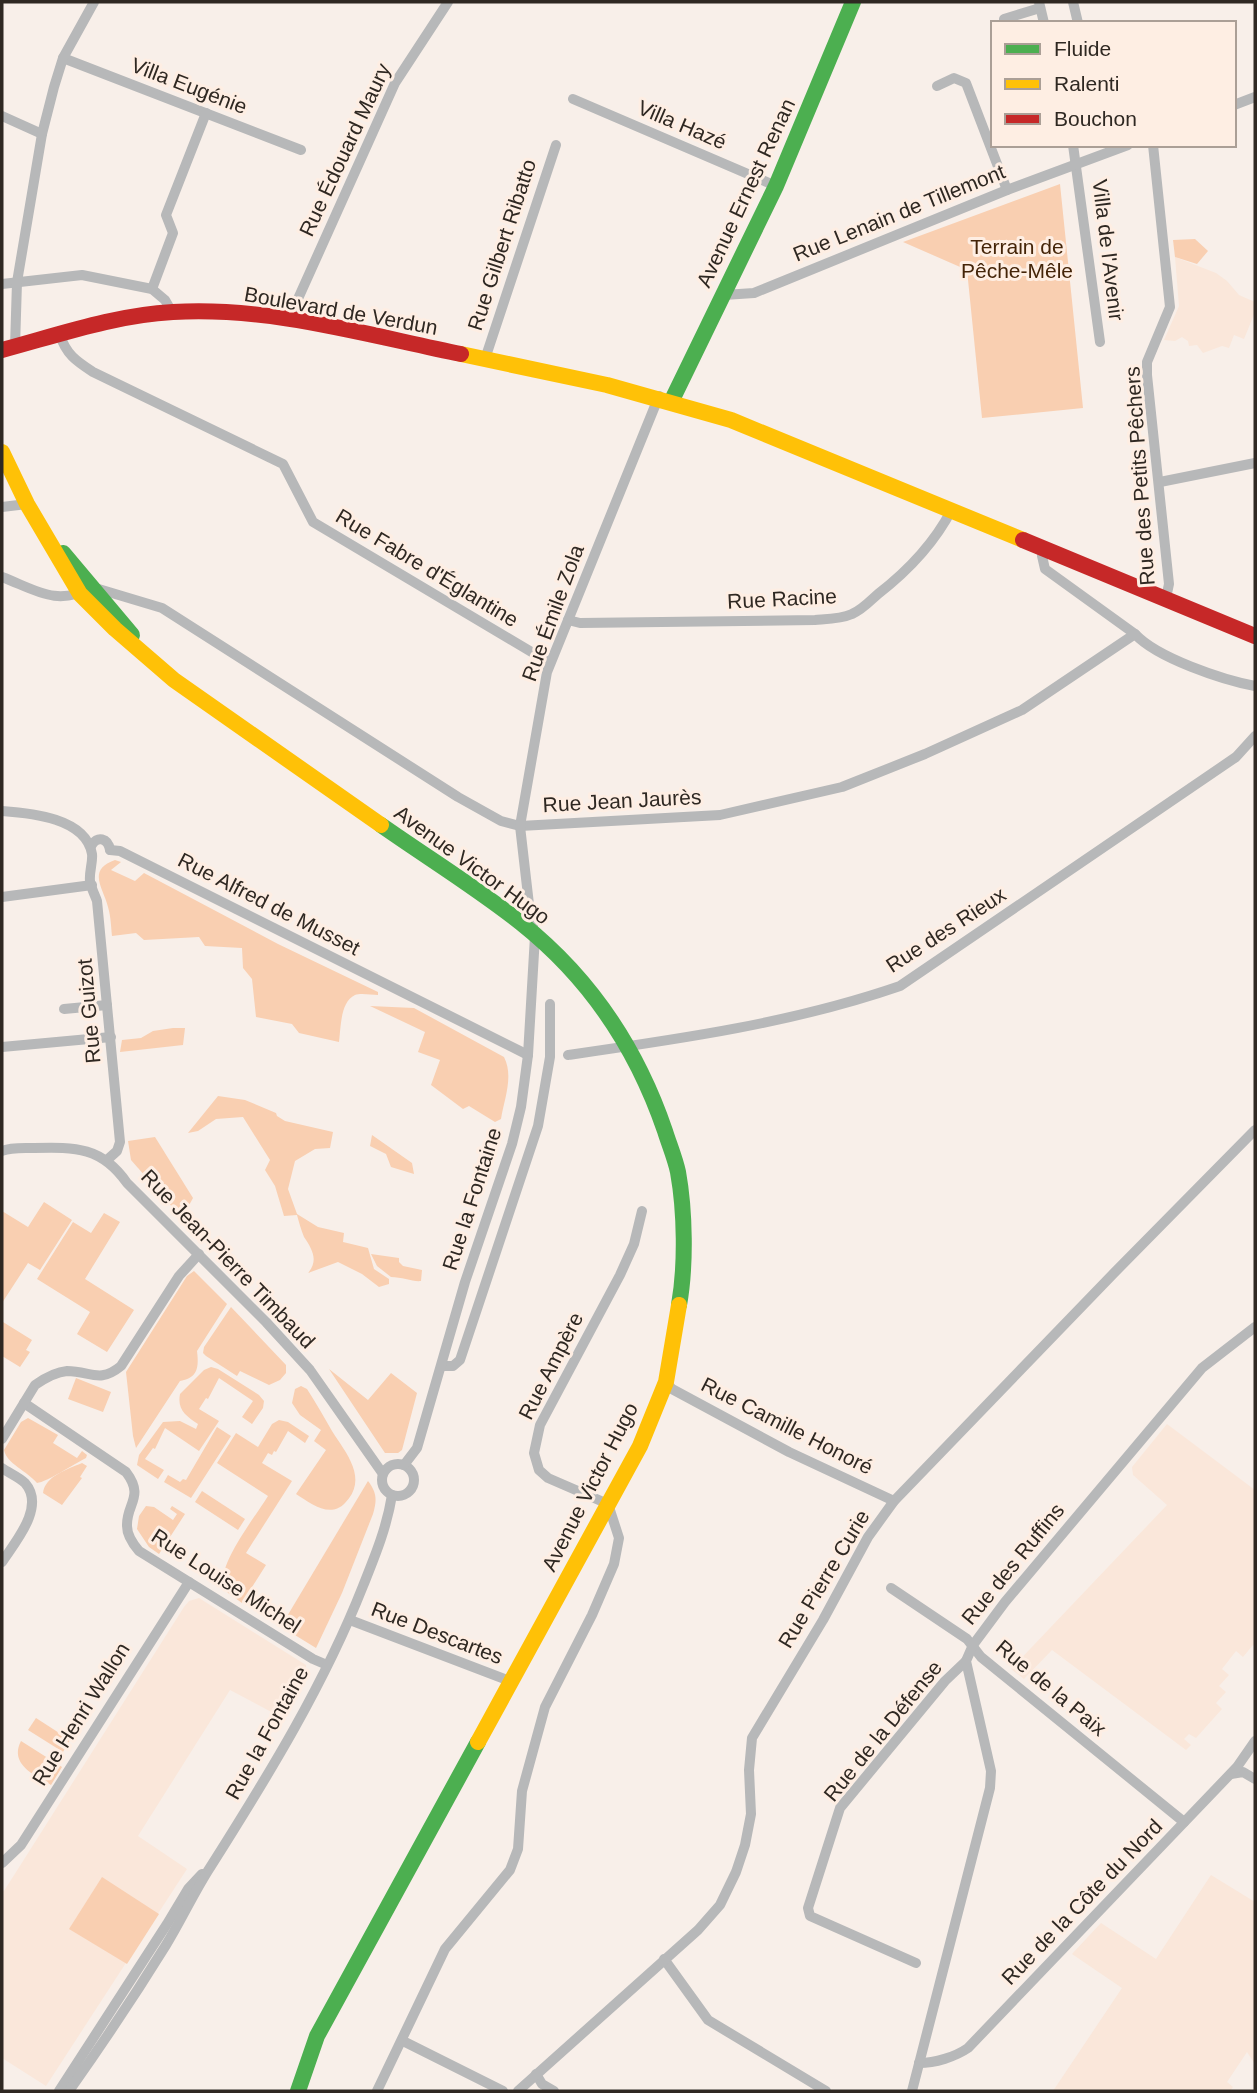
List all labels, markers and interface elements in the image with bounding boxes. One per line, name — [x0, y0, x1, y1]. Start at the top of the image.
legend — [991, 21, 1236, 147]
text: Fluide — [1054, 37, 1111, 60]
street label: Villa Eugénie — [128, 53, 250, 118]
street label: Rue Édouard Maury — [294, 59, 395, 240]
text: Ralenti — [1054, 72, 1119, 95]
street label: Avenue Ernest Renan — [692, 95, 799, 291]
street label: Villa Hazé — [634, 96, 730, 154]
text: Bouchon — [1054, 107, 1137, 130]
street label: Rue Gilbert Ribatto — [463, 156, 540, 333]
street label: Rue Lenain de Tillemont — [790, 159, 1008, 266]
street label: Villa de l'Avenir — [1088, 178, 1129, 322]
park label: Terrain de Pêche-Mêle — [961, 235, 1073, 282]
street label: Boulevard de Verdun — [243, 282, 440, 339]
street label: Rue des Petits Pêchers — [1120, 366, 1159, 586]
street label: Rue Fabre d'Églantine — [332, 504, 522, 631]
street label: Rue Émile Zola — [517, 541, 588, 684]
street label: Rue Racine — [727, 584, 837, 613]
street label: Rue Jean Jaurès — [542, 785, 702, 816]
street label: Avenue Victor Hugo — [390, 801, 554, 929]
street label: Rue Alfred de Musset — [175, 848, 364, 959]
street label: Rue des Rieux — [882, 882, 1010, 977]
street label: Rue Guizot — [72, 958, 105, 1064]
street label: Rue la Fontaine — [438, 1125, 505, 1273]
street label: Rue Jean-Pierre Timbaud — [137, 1165, 320, 1353]
street label: Rue Ampère — [514, 1309, 587, 1423]
street label: Rue Camille Honoré — [698, 1372, 877, 1479]
street label: Avenue Victor Hugo — [537, 1399, 642, 1575]
street label: Rue des Ruffins — [957, 1499, 1068, 1629]
street label: Rue Pierre Curie — [773, 1506, 874, 1652]
street label: Rue Louise Michel — [148, 1524, 305, 1637]
street label: Rue Descartes — [368, 1597, 506, 1668]
street label: Rue de la Paix — [992, 1635, 1111, 1741]
street label: Rue Henri Wallon — [27, 1638, 134, 1789]
street label: Rue de la Défense — [819, 1656, 946, 1806]
street label: Rue la Fontaine — [221, 1662, 313, 1803]
street label: Rue de la Côte du Nord — [997, 1814, 1167, 1989]

